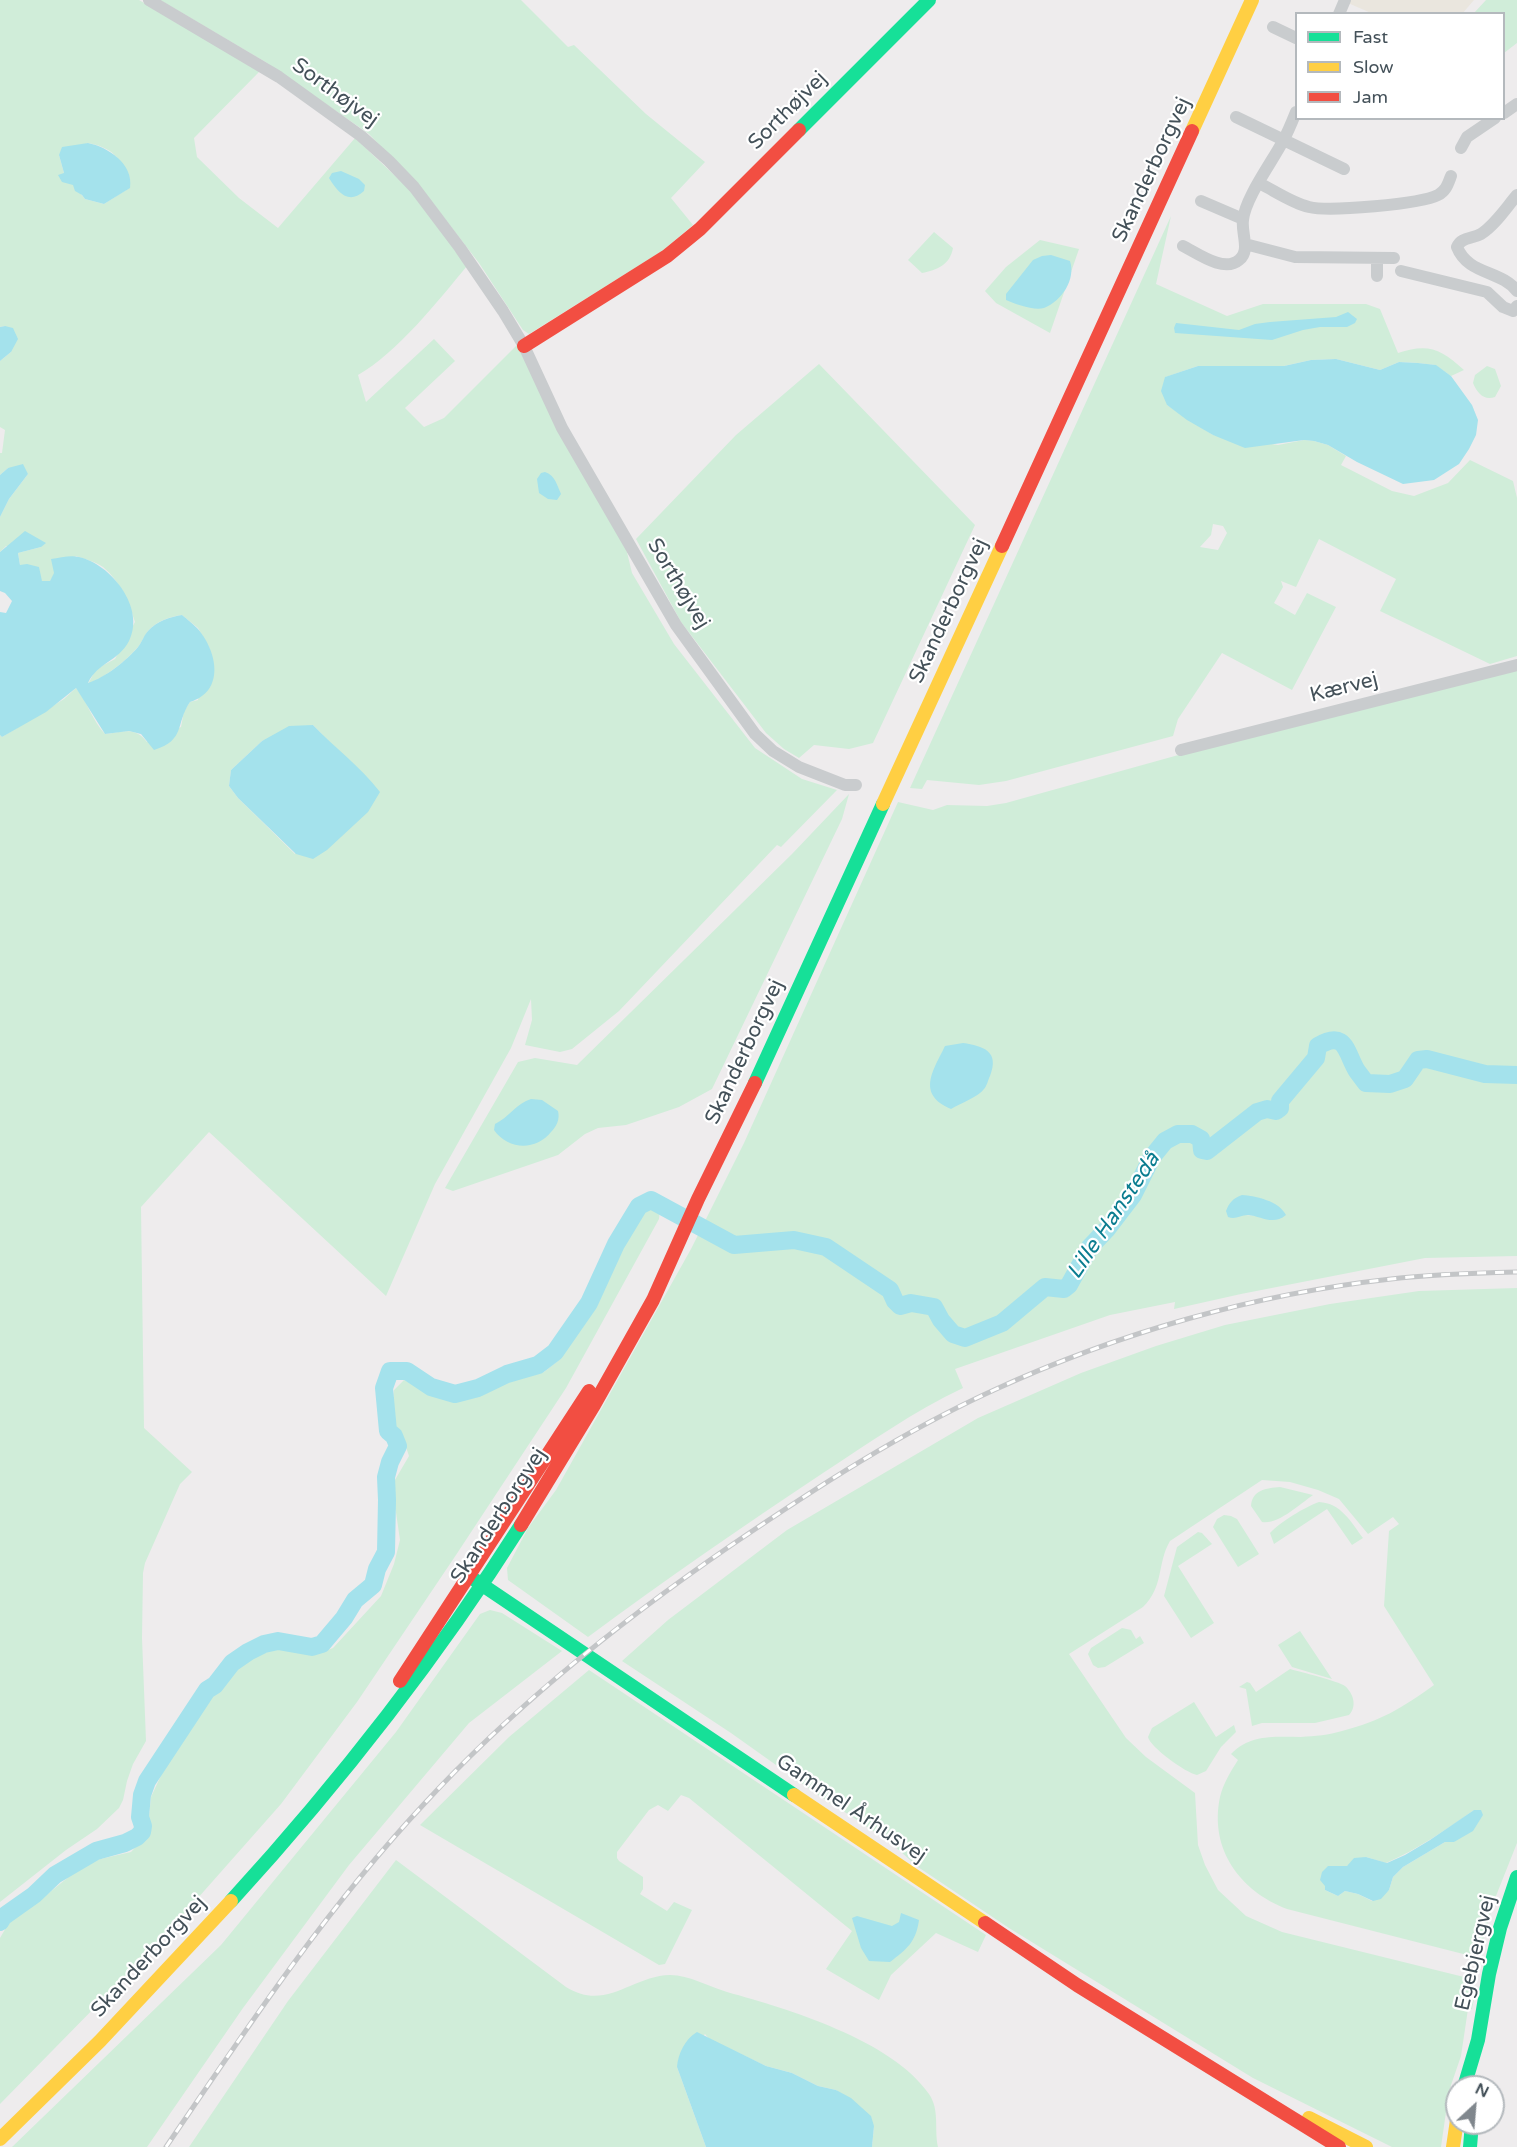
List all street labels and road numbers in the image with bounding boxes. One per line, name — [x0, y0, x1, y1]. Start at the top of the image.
street label: Sorthøjvej — [287, 53, 383, 133]
street label: Sorthøjvej — [743, 66, 833, 156]
street label: Skanderborgvej — [1107, 94, 1197, 246]
street label: Sorthøjvej — [641, 534, 715, 634]
street label: Skanderborgvej — [904, 535, 994, 687]
street label: Kærvej — [1307, 667, 1381, 709]
street label: Skanderborgvej — [700, 976, 790, 1128]
street label: Skanderborgvej — [446, 1443, 552, 1589]
street label: Gammel Århusvej — [771, 1749, 931, 1869]
street label: Skanderborgvej — [86, 1891, 212, 2023]
street label: Egebjergvej — [1450, 1893, 1502, 2013]

